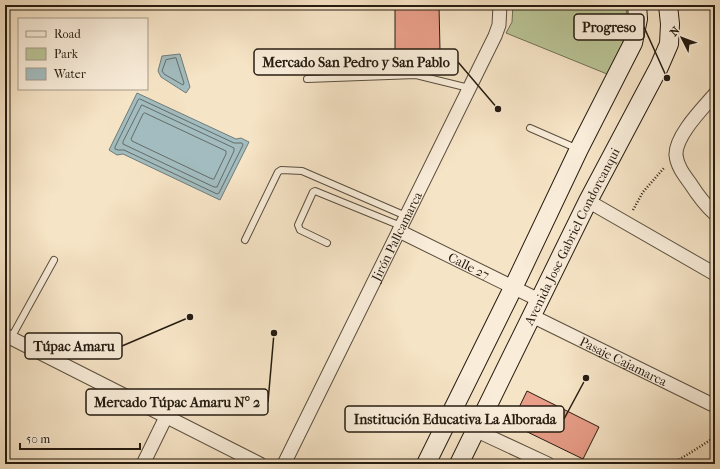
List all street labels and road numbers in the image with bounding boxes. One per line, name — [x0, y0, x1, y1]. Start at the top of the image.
street label: Avenida Jose Gabriel Condorcanqui — [520, 145, 622, 328]
street label: Jirón Pallcamarca — [368, 188, 425, 284]
street label: Calle 27 — [446, 249, 492, 282]
street label: Pasaje Cajamarca — [577, 333, 670, 389]

